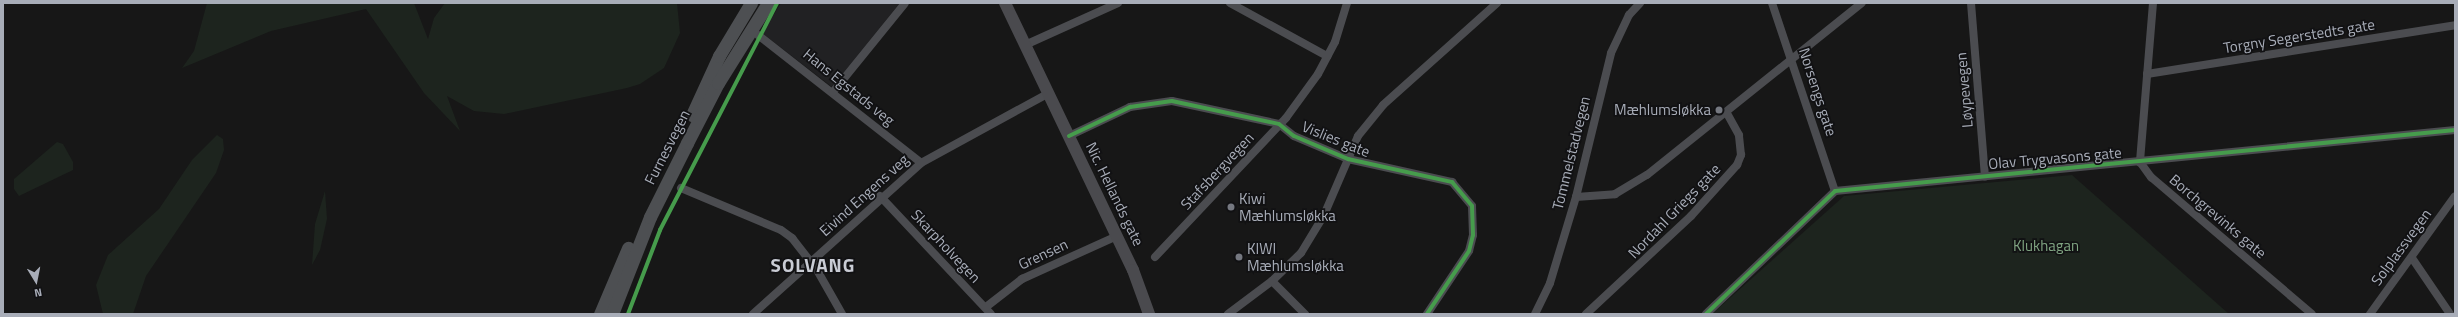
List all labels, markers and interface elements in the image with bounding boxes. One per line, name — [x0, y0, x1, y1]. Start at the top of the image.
street label: Torgny Segerstedts gate — [2222, 15, 2376, 57]
street label: Hans Egstads veg — [800, 45, 898, 129]
street label: Norsengs gate — [1795, 46, 1841, 138]
street label: Løypevegen — [1952, 52, 1976, 128]
street label: Tommelstadvegen — [1548, 94, 1594, 212]
place label: Mæhlumsløkka — [1614, 101, 1711, 119]
marker: Mæhlumsløkka — [1714, 105, 1724, 115]
street label: Furnesvegen — [641, 107, 693, 187]
street label: Vislies gate — [1299, 117, 1373, 161]
street label: Stafsbergvegen — [1177, 129, 1257, 213]
street label: Nic. Hellands gate — [1082, 139, 1148, 249]
street label: Olav Trygvasons gate — [1988, 143, 2122, 173]
street label: Eivind Engens veg — [816, 150, 912, 240]
street label: Nordahl Griegs gate — [1624, 160, 1724, 262]
street label: Borchgrevinks gate — [2166, 170, 2270, 262]
place label: Kiwi Mæhlumsløkka — [1239, 189, 1336, 224]
marker: Kiwi Mæhlumsløkka — [1226, 202, 1236, 212]
street label: Solplassvegen — [2367, 205, 2435, 289]
street label: Skarpholvegen — [908, 206, 984, 286]
street label: Grensen — [1015, 235, 1071, 273]
park label: Klukhagan — [2013, 237, 2079, 255]
place label: KIWI Mæhlumsløkka — [1247, 239, 1344, 274]
marker: KIWI Mæhlumsløkka — [1234, 252, 1244, 262]
district label: SOLVANG — [771, 254, 855, 276]
north arrow — [16, 261, 56, 301]
text: N — [33, 284, 43, 301]

